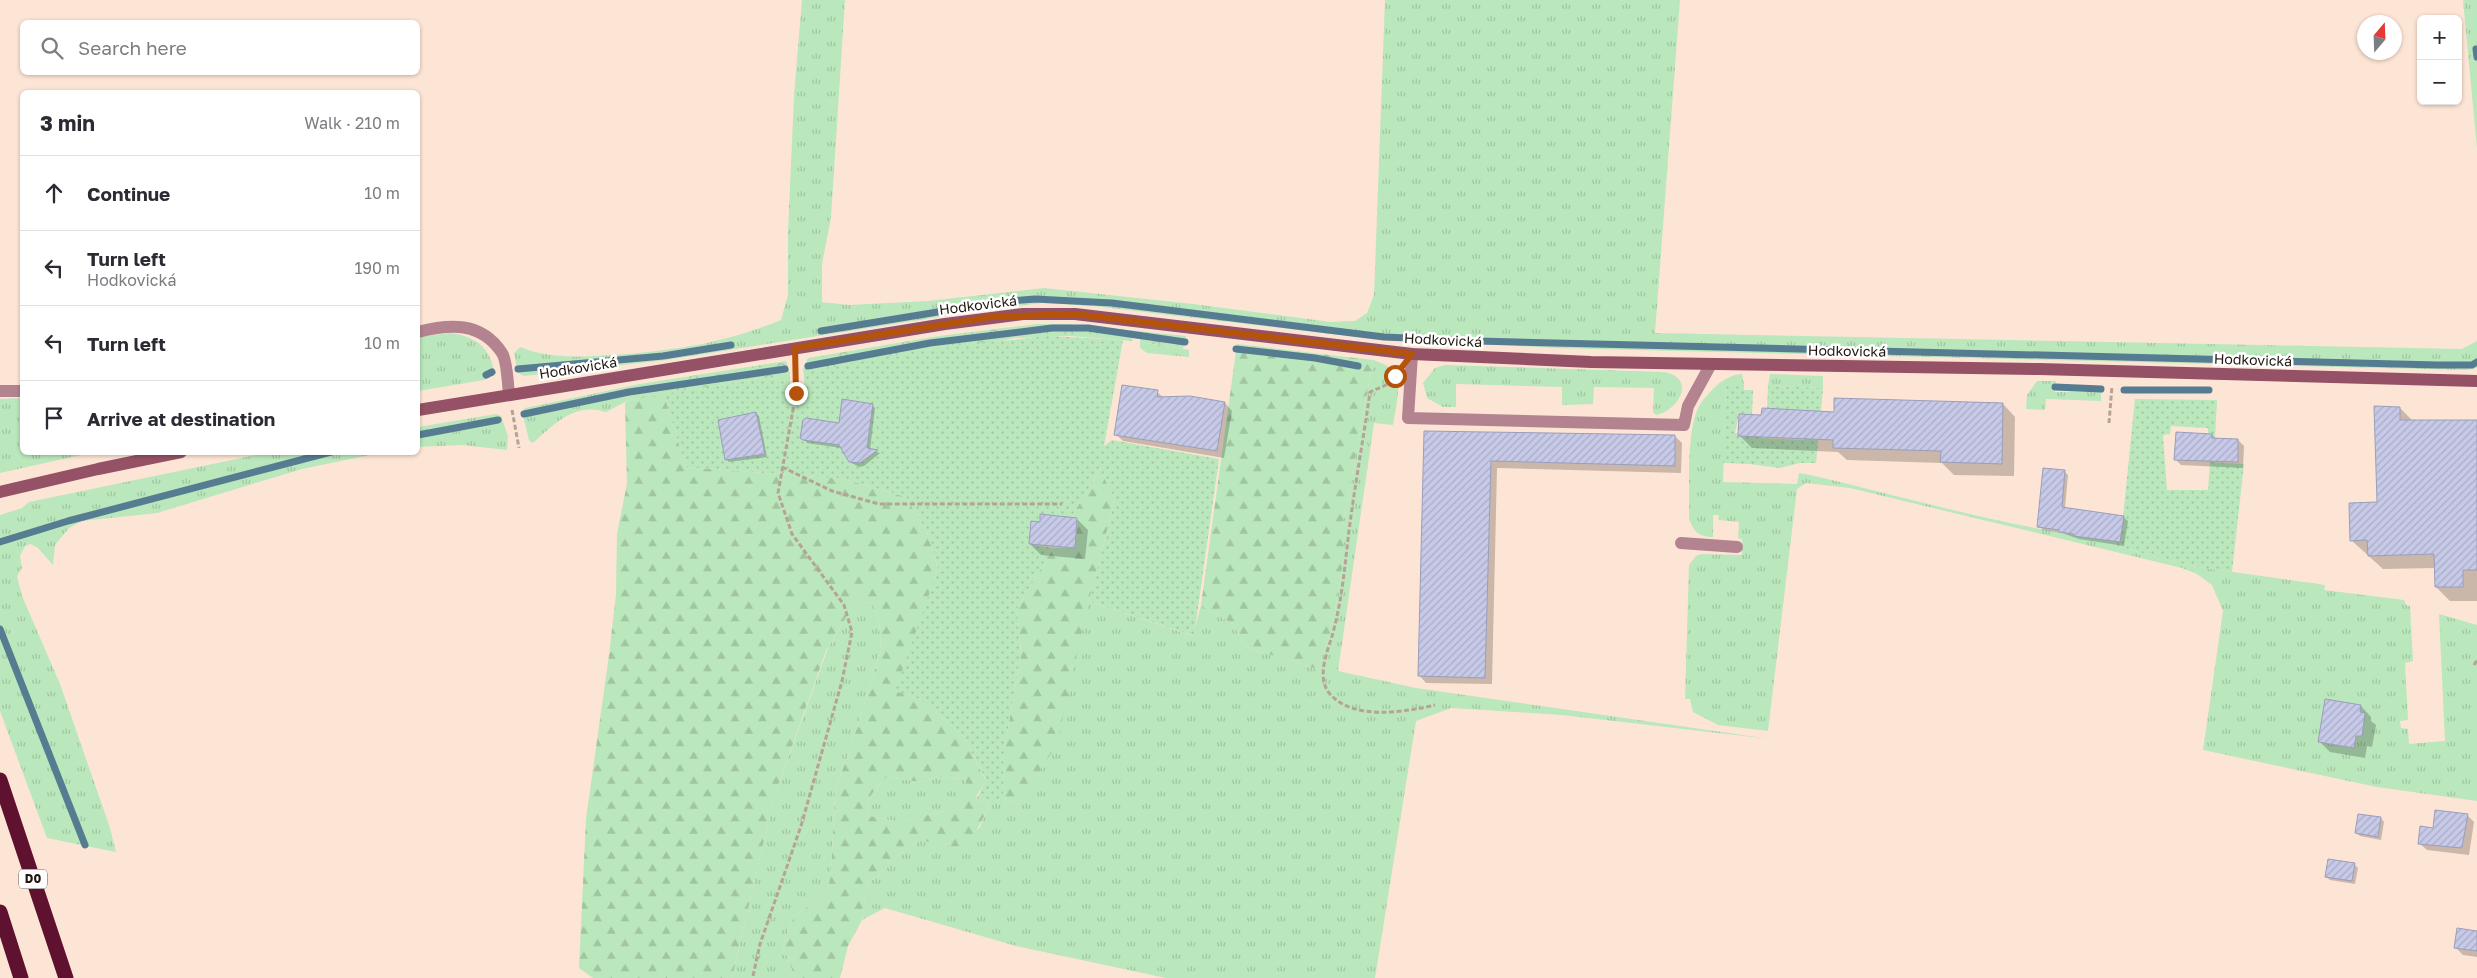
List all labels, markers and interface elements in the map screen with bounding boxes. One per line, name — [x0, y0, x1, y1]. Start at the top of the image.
north arrow — [2357, 15, 2402, 60]
map controls — [2417, 15, 2462, 105]
button: + — [2417, 15, 2462, 60]
search box — [20, 20, 420, 75]
icon: search — [38, 34, 66, 62]
text: Search here — [78, 36, 187, 59]
button: − — [2417, 60, 2462, 105]
text: 3 min — [40, 110, 95, 136]
text: Walk · 210 m — [304, 113, 400, 133]
icon: ahead — [40, 179, 68, 207]
text: Continue — [87, 182, 170, 205]
text: 10 m — [364, 183, 400, 203]
text: Turn left — [87, 247, 166, 270]
icon: left — [40, 254, 68, 282]
text: 190 m — [354, 258, 400, 278]
text: Hodkovická — [87, 270, 177, 290]
street label: Hodkovická — [938, 291, 1018, 318]
icon: left — [40, 329, 68, 357]
street label: Hodkovická — [1403, 329, 1483, 350]
text: Turn left — [87, 332, 166, 355]
text: 10 m — [364, 333, 400, 353]
street label: Hodkovická — [1808, 341, 1886, 360]
street label: Hodkovická — [2214, 350, 2292, 369]
street label: Hodkovická — [538, 353, 618, 382]
route start — [1384, 365, 1407, 388]
route end — [785, 382, 808, 405]
icon: arrive — [40, 404, 68, 432]
text: Arrive at destination — [87, 407, 275, 430]
road number: D0 — [19, 870, 47, 889]

